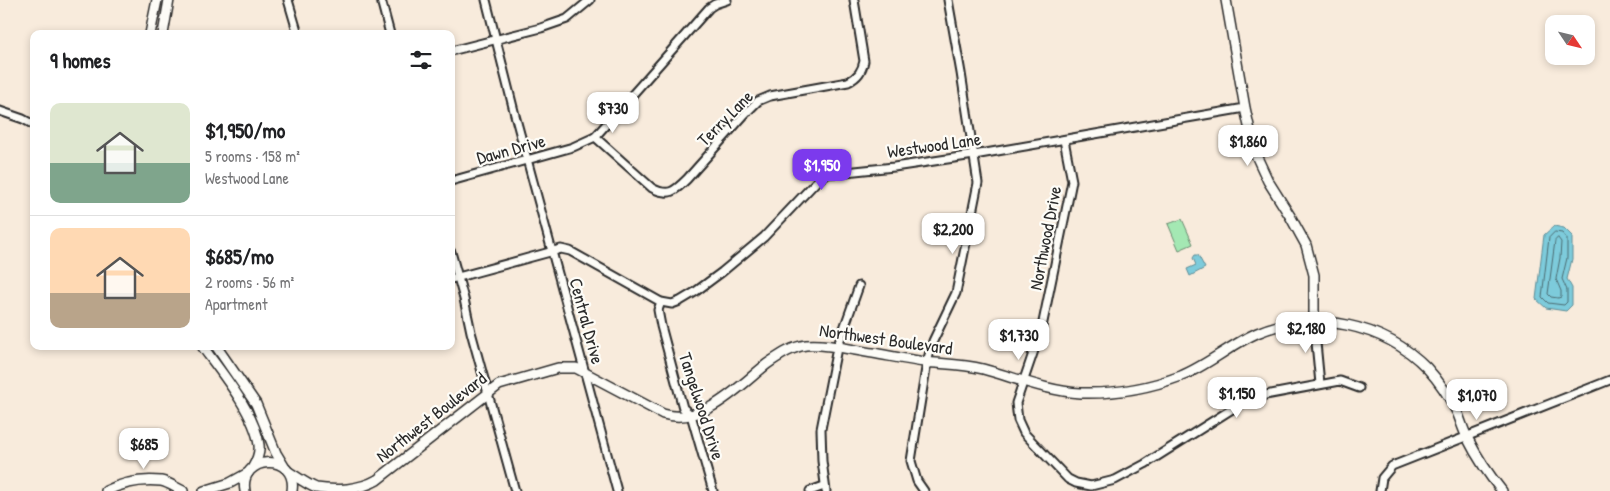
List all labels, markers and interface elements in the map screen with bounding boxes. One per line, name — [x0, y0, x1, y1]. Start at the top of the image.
north arrow — [1545, 15, 1595, 65]
map controls — [1545, 15, 1595, 65]
text: 9 homes — [50, 46, 111, 75]
icon: filters — [407, 46, 435, 74]
street label: Terry Lane — [691, 84, 759, 152]
pin: $730 — [583, 92, 643, 134]
text: $730 — [598, 97, 628, 119]
text: $1,950/mo — [205, 116, 285, 145]
icon: home — [90, 123, 150, 183]
pin: $1,860 — [1207, 124, 1289, 167]
street label: Westwood Lane — [886, 126, 982, 164]
street label: Dawn Drive — [474, 128, 548, 170]
text: $1,860 — [1229, 130, 1267, 152]
text: 5 rooms · 158 m² — [205, 145, 300, 167]
pin: $1,950 — [781, 148, 863, 191]
text: $1,950 — [804, 154, 840, 176]
text: Westwood Lane — [205, 167, 289, 189]
street label: Northwood Drive — [1023, 184, 1067, 292]
pin: $2,200 — [912, 212, 994, 255]
text: $2,200 — [933, 218, 973, 240]
text: $685/mo — [205, 242, 274, 271]
icon: home — [90, 248, 150, 308]
text: 2 rooms · 56 m² — [205, 271, 294, 293]
street label: Central Drive — [564, 275, 610, 367]
text: Apartment — [205, 293, 268, 315]
pin: $2,180 — [1265, 312, 1347, 354]
street label: Northwest Boulevard — [818, 317, 954, 361]
text: $2,180 — [1287, 317, 1325, 339]
pin: $1,730 — [978, 318, 1060, 361]
text: $1,730 — [999, 324, 1039, 346]
street label: Tangelwood Drive — [673, 349, 731, 463]
street label: Northwest Boulevard — [371, 366, 491, 468]
pin: $1,150 — [1196, 376, 1278, 419]
pin: $1,070 — [1436, 378, 1518, 421]
text: $1,150 — [1219, 382, 1255, 404]
text: $1,070 — [1457, 384, 1497, 406]
pin: $685 — [114, 428, 174, 470]
text: $685 — [130, 433, 158, 455]

